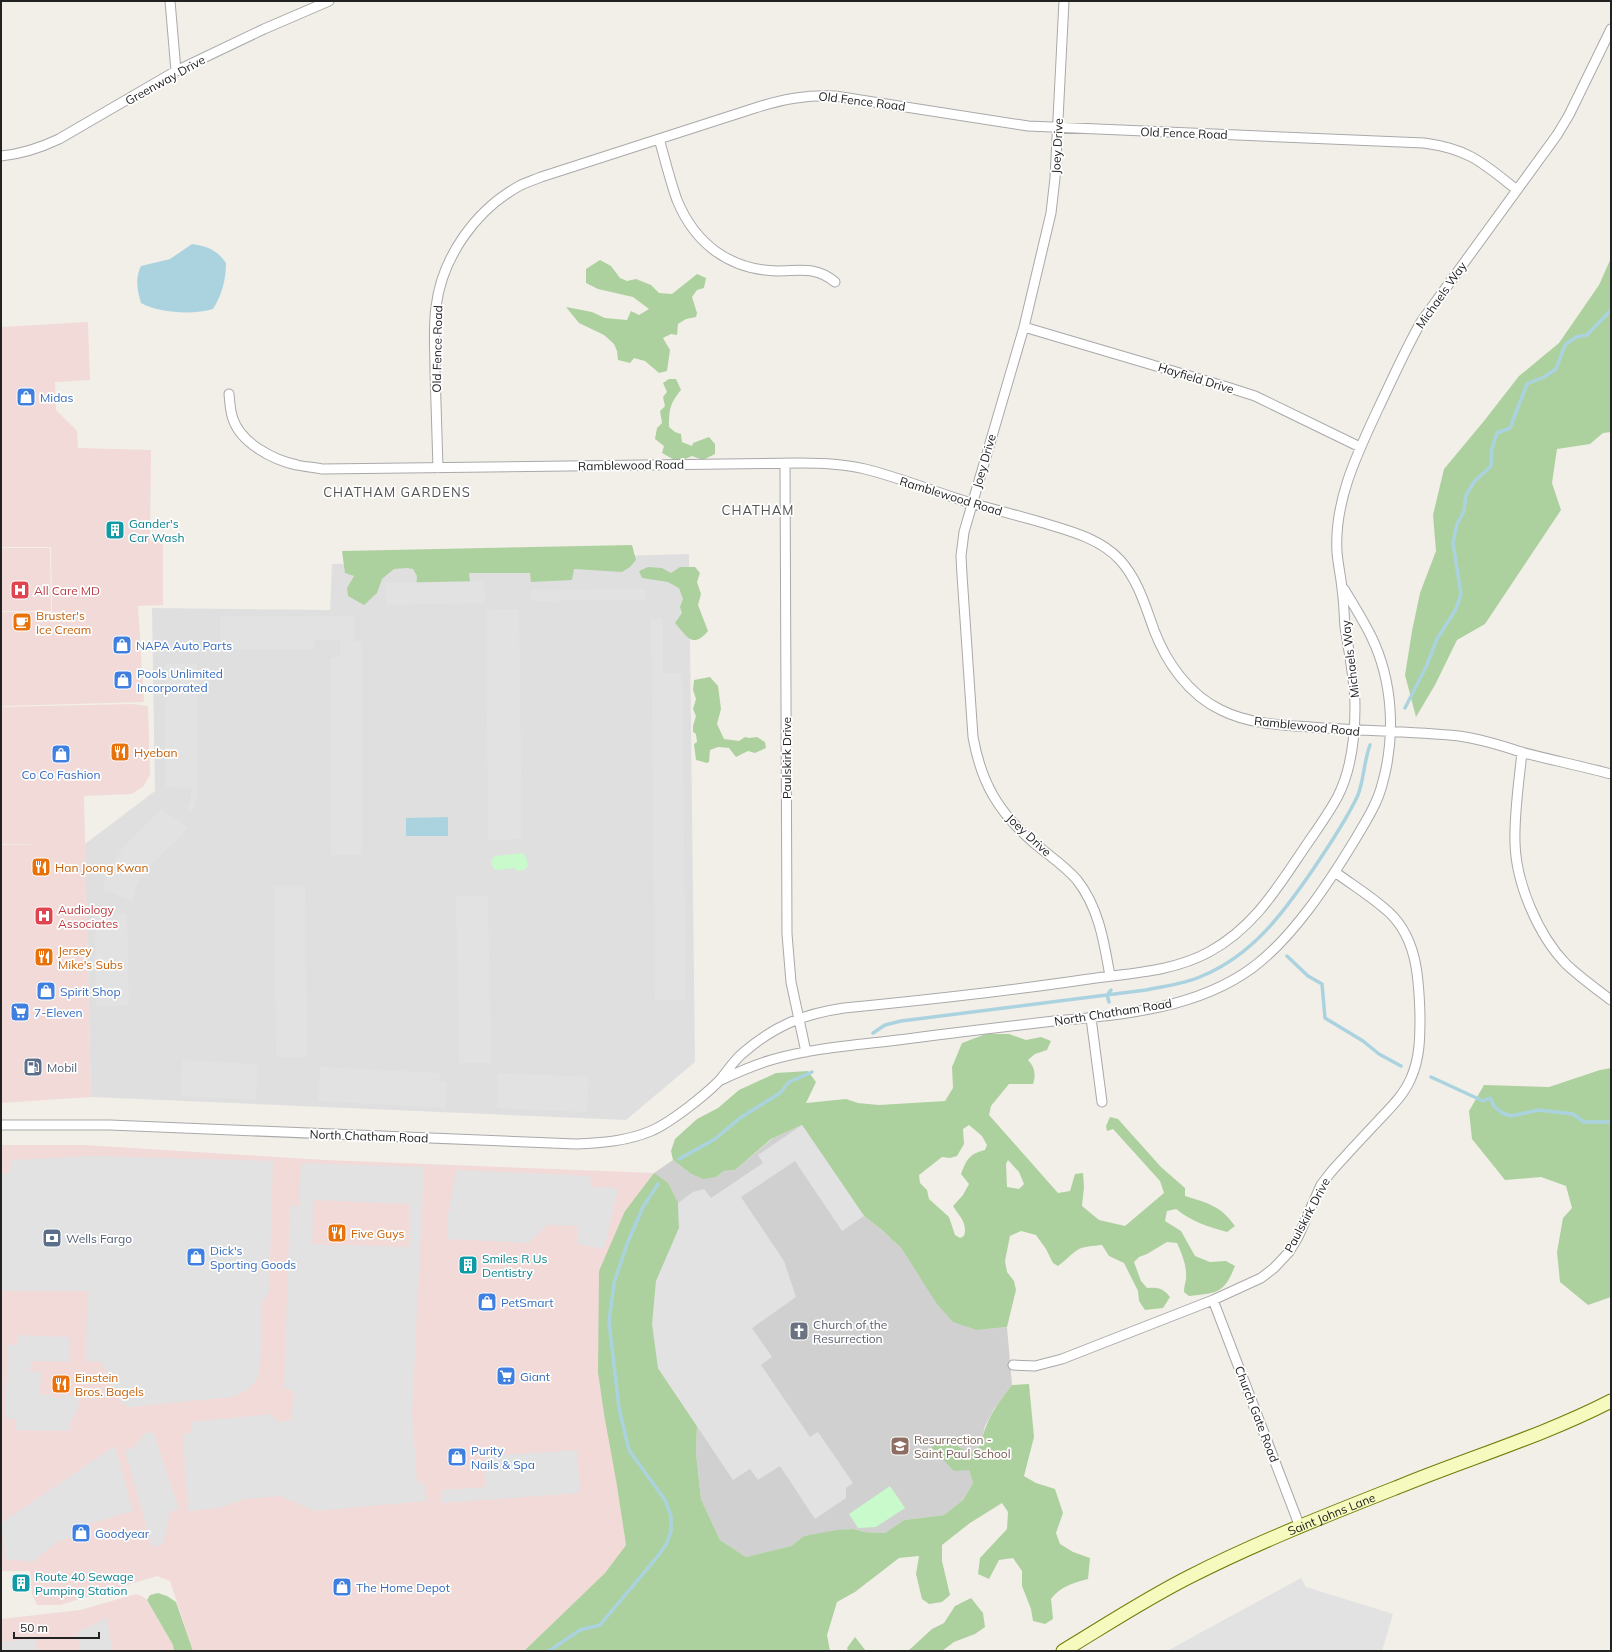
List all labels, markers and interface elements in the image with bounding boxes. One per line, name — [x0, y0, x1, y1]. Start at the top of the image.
street label: Greenway Drive — [122, 52, 208, 108]
street label: Old Fence Road — [818, 88, 906, 114]
street label: Joey Drive — [1048, 118, 1066, 174]
street label: Old Fence Road — [1140, 124, 1228, 142]
street label: Michaels Way — [1412, 258, 1470, 331]
street label: Old Fence Road — [429, 305, 445, 393]
street label: Hayfield Drive — [1156, 359, 1236, 397]
shop icon: Midas — [15, 386, 37, 408]
place label: Midas — [40, 390, 74, 405]
street label: Joey Drive — [969, 432, 999, 490]
street label: Ramblewood Road — [578, 457, 684, 473]
street label: Ramblewood Road — [898, 473, 1004, 519]
district label: CHATHAM GARDENS — [323, 484, 471, 500]
district label: CHATHAM — [722, 502, 794, 518]
place label: Gander's Car Wash — [129, 516, 185, 545]
building icon: Gander's Car Wash — [104, 519, 126, 541]
hospital icon: All Care MD — [9, 579, 31, 601]
place label: All Care MD — [34, 583, 100, 598]
place label: Bruster's Ice Cream — [36, 608, 91, 637]
cafe icon: Bruster's Ice Cream — [11, 611, 33, 633]
street label: Michaels Way — [1338, 619, 1362, 699]
shop icon: NAPA Auto Parts — [111, 634, 133, 656]
place label: NAPA Auto Parts — [136, 638, 232, 653]
place label: Pools Unlimited Incorporated — [137, 666, 223, 695]
shop icon: Pools Unlimited Incorporated — [112, 669, 134, 691]
street label: Ramblewood Road — [1253, 713, 1361, 739]
street label: Paulskirk Drive — [779, 717, 794, 799]
restaurant icon: Hyeban — [109, 741, 131, 763]
shop icon: Co Co Fashion — [50, 743, 72, 765]
place label: Hyeban — [134, 745, 177, 760]
place label: Co Co Fashion — [22, 767, 100, 782]
street label: Joey Drive — [1003, 811, 1055, 859]
restaurant icon: Han Joong Kwan — [30, 856, 52, 878]
place label: Han Joong Kwan — [55, 860, 148, 875]
place label: Audiology Associates — [58, 902, 118, 931]
hospital icon: Audiology Associates — [33, 905, 55, 927]
place label: Jersey Mike's Subs — [58, 943, 123, 972]
restaurant icon: Jersey Mike's Subs — [33, 946, 55, 968]
shop icon: Spirit Shop — [35, 980, 57, 1002]
place label: Spirit Shop — [60, 984, 121, 999]
street label: North Chatham Road — [1053, 995, 1173, 1029]
supermarket icon: 7-Eleven — [9, 1001, 31, 1023]
place label: 7-Eleven — [34, 1005, 83, 1020]
fuel station icon: Mobil — [22, 1056, 44, 1078]
place label: Mobil — [47, 1060, 77, 1075]
street label: North Chatham Road — [309, 1126, 429, 1146]
street label: Paulskirk Drive — [1281, 1175, 1333, 1255]
restaurant icon: Five Guys — [326, 1222, 348, 1244]
place label: Five Guys — [351, 1226, 404, 1241]
bank icon: Wells Fargo — [41, 1227, 63, 1249]
place label: Wells Fargo — [66, 1231, 132, 1246]
place label: Dick's Sporting Goods — [210, 1243, 296, 1272]
shop icon: Dick's Sporting Goods — [185, 1246, 207, 1268]
place label: Smiles R Us Dentistry — [482, 1251, 548, 1280]
building icon: Smiles R Us Dentistry — [457, 1254, 479, 1276]
shop icon: PetSmart — [476, 1291, 498, 1313]
place label: PetSmart — [501, 1295, 553, 1310]
place label: Church of the Resurrection — [813, 1317, 887, 1346]
church icon: Church of the Resurrection — [788, 1320, 810, 1342]
street label: Church Gate Road — [1232, 1364, 1282, 1464]
supermarket icon: Giant — [495, 1365, 517, 1387]
place label: Giant — [520, 1369, 550, 1384]
place label: Einstein Bros. Bagels — [75, 1370, 144, 1399]
restaurant icon: Einstein Bros. Bagels — [50, 1373, 72, 1395]
place label: Resurrection - Saint Paul School — [914, 1432, 1011, 1461]
school or university icon: Resurrection - Saint Paul School — [889, 1435, 911, 1457]
place label: Purity Nails & Spa — [471, 1443, 535, 1472]
shop icon: Purity Nails & Spa — [446, 1446, 468, 1468]
street label: Saint Johns Lane — [1285, 1489, 1377, 1538]
shop icon: Goodyear — [70, 1522, 92, 1544]
place label: Goodyear — [95, 1526, 150, 1541]
place label: Route 40 Sewage Pumping Station — [35, 1569, 133, 1598]
building icon: Route 40 Sewage Pumping Station — [10, 1572, 32, 1594]
shop icon: The Home Depot — [331, 1576, 353, 1598]
place label: The Home Depot — [356, 1580, 450, 1595]
scale bar — [14, 1614, 99, 1640]
text: 50 m — [20, 1620, 48, 1635]

